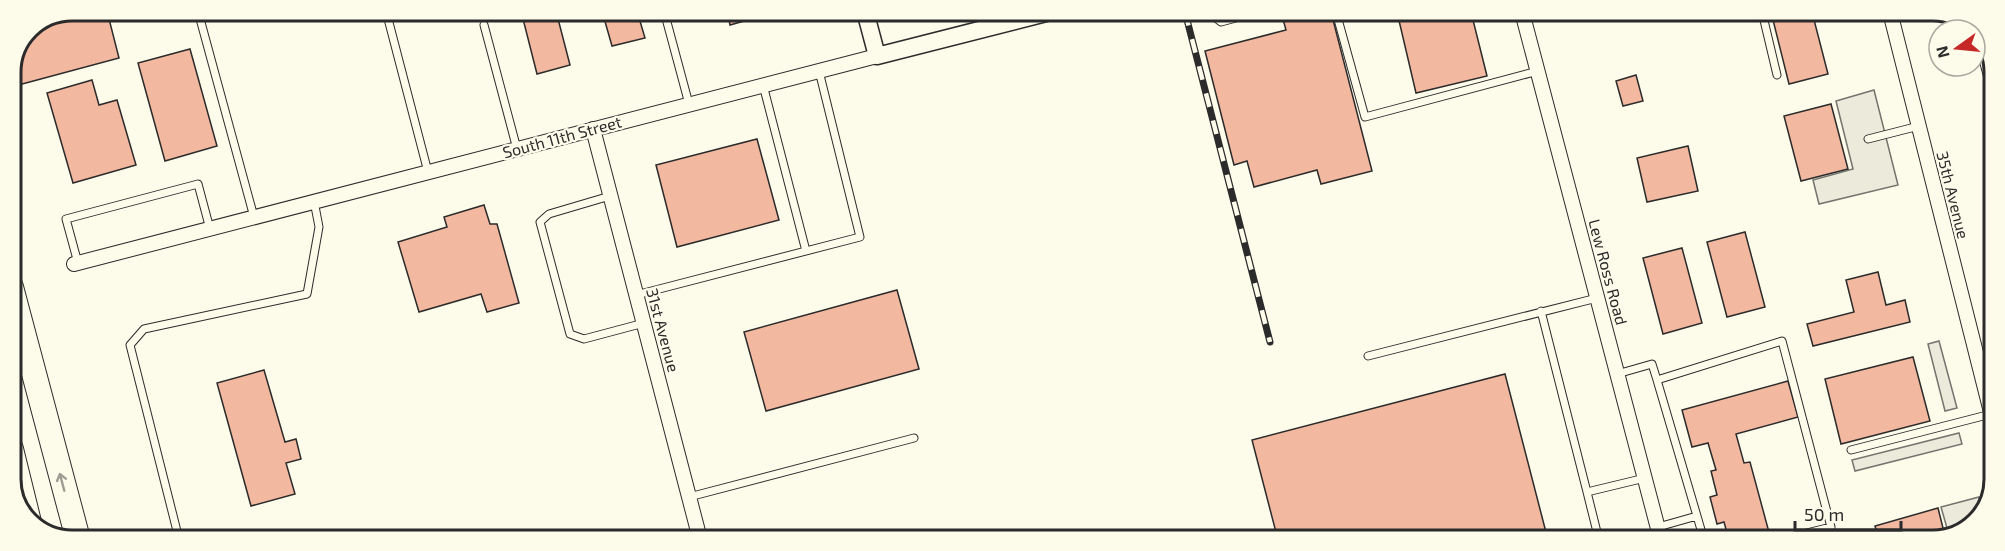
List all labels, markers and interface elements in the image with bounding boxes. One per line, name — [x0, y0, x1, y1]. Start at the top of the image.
north arrow — [1927, 18, 1987, 78]
text: N — [1931, 44, 1953, 60]
street label: South 11th Street — [500, 112, 623, 162]
street label: 35th Avenue — [1933, 149, 1974, 241]
street label: Lew Ross Road — [1585, 217, 1632, 327]
street label: 31st Avenue — [643, 286, 684, 374]
one-way arrow — [56, 473, 68, 492]
scale bar — [1795, 494, 1902, 532]
text: 50 m — [1804, 503, 1844, 525]

